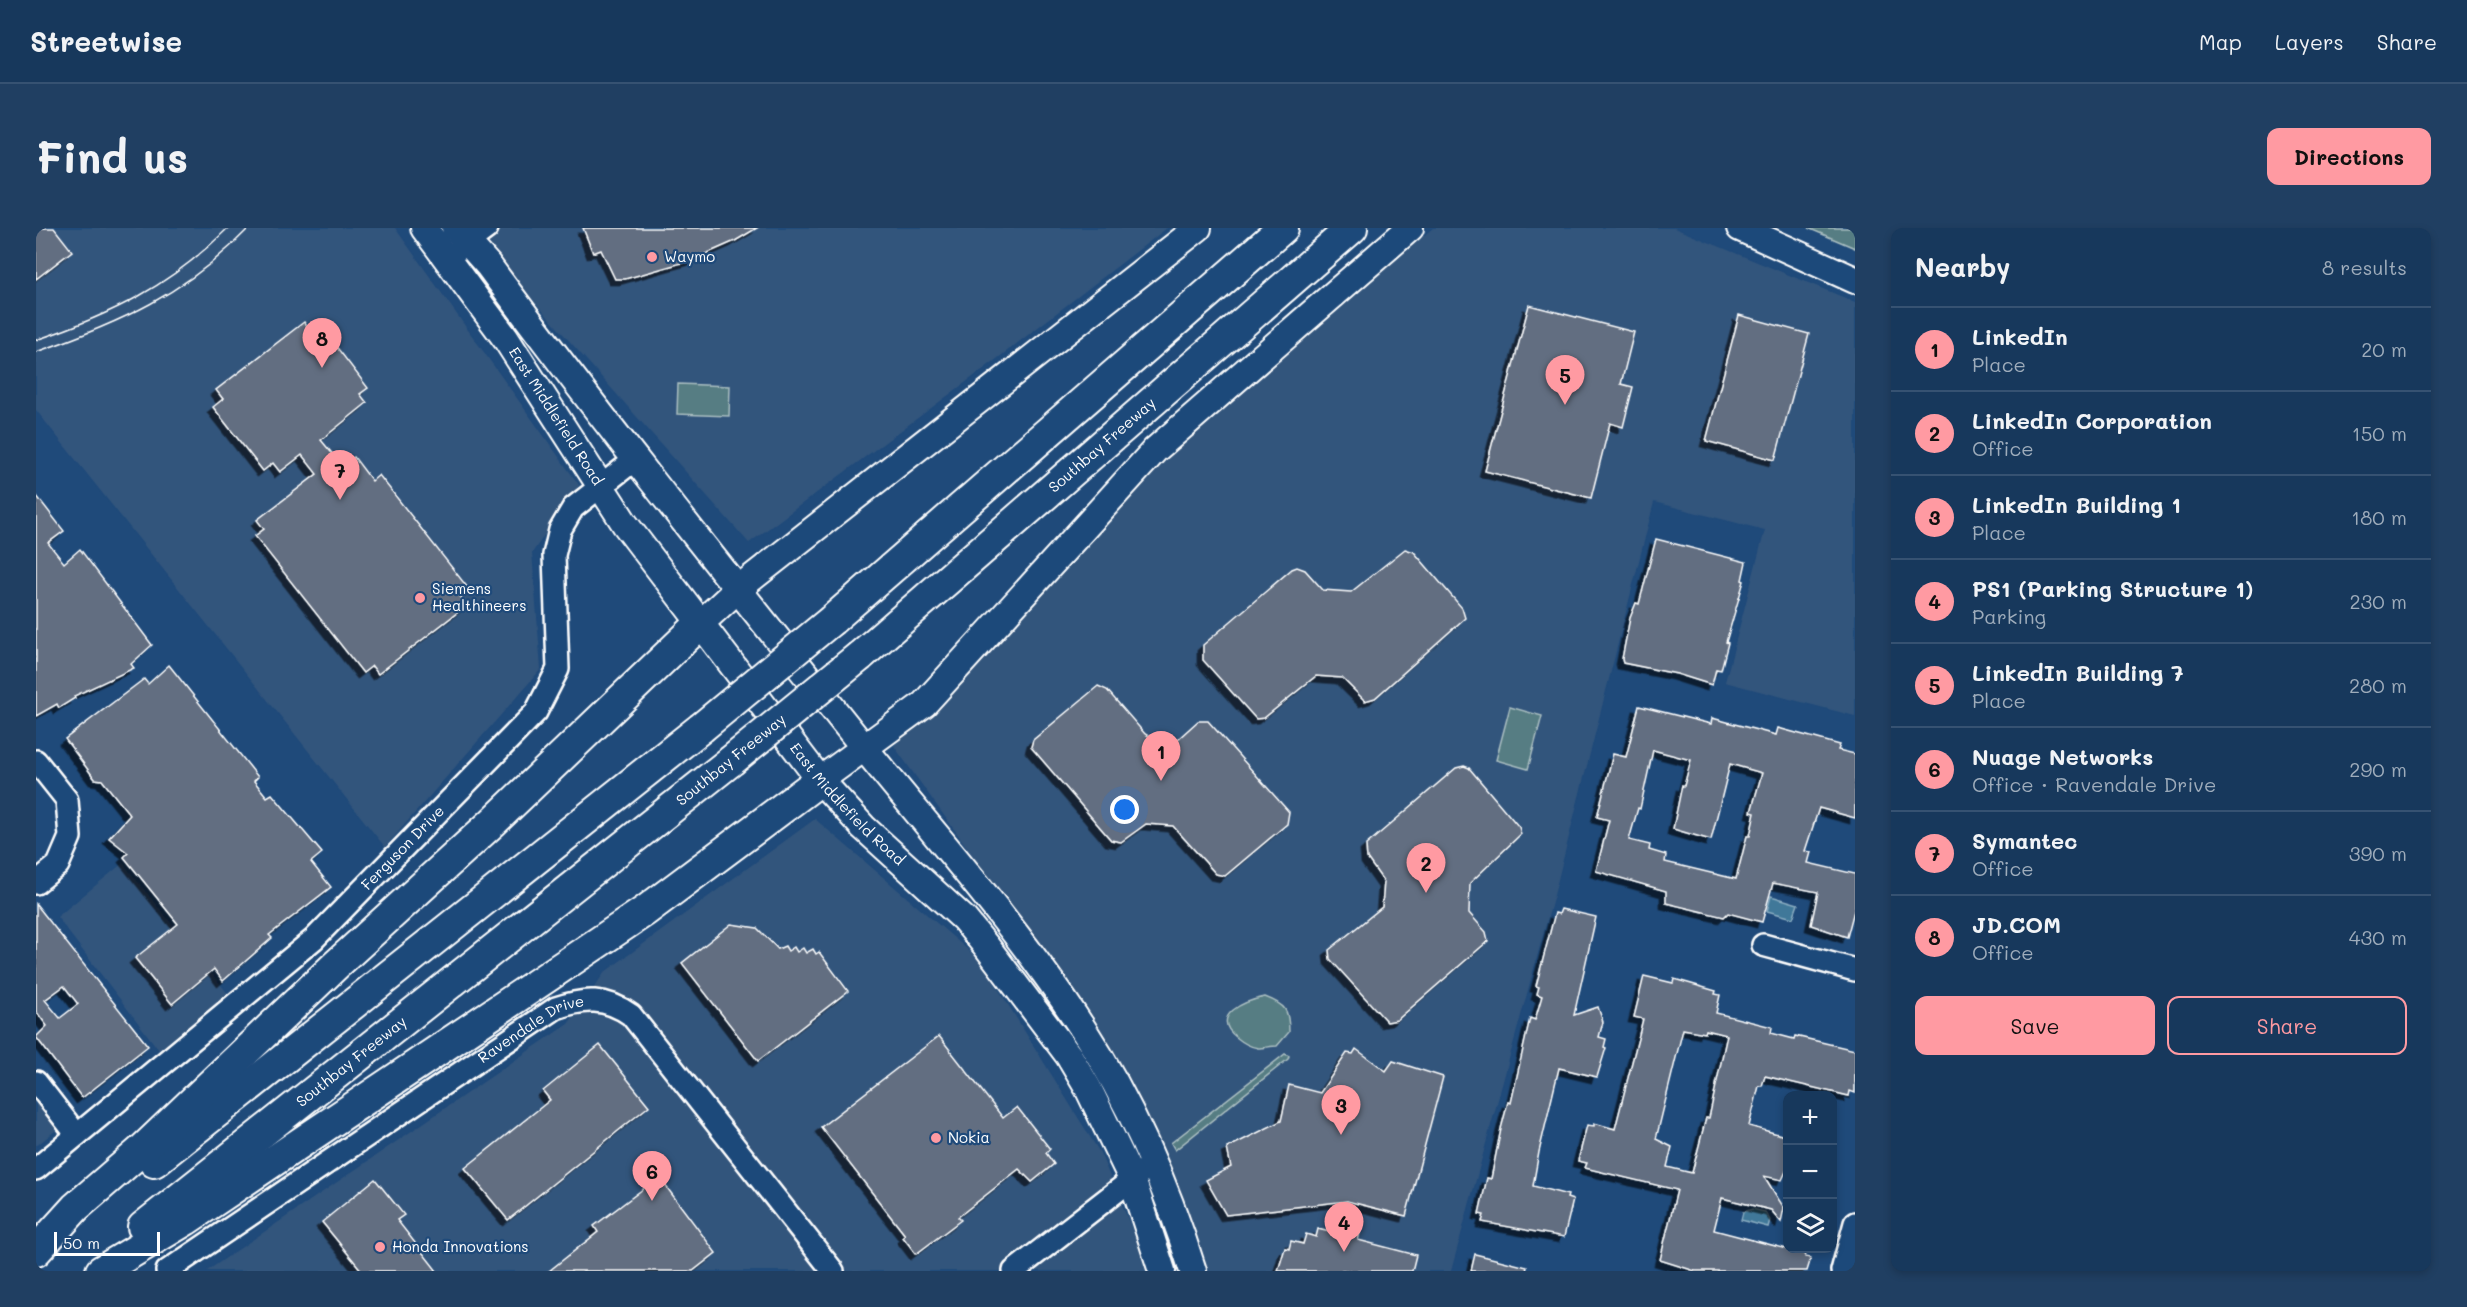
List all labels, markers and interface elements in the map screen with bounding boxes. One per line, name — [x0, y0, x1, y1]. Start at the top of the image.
text: Streetwise — [30, 23, 182, 59]
text: Map — [2199, 28, 2242, 55]
text: Layers — [2275, 28, 2344, 55]
text: Share — [2377, 28, 2437, 55]
button: Directions — [2267, 128, 2431, 185]
text: Find us — [36, 129, 188, 184]
place label: Waymo — [664, 246, 715, 266]
marker: Waymo — [645, 250, 659, 264]
text: Nearby — [1915, 250, 2010, 284]
text: 8 results — [2322, 254, 2407, 280]
pin: 8 — [302, 318, 342, 368]
text: LinkedIn — [1972, 322, 2068, 351]
text: 1 — [1930, 336, 1939, 362]
text: 20 m — [2361, 336, 2407, 362]
street label: East Middlefield Road — [505, 343, 608, 489]
text: Place — [1972, 351, 2026, 377]
pin: 5 — [1546, 356, 1585, 405]
street label: Southbay Freeway — [1044, 392, 1159, 497]
text: LinkedIn Corporation — [1972, 406, 2212, 435]
text: 2 — [1929, 420, 1940, 446]
text: 150 m — [2352, 420, 2407, 446]
text: Office — [1972, 435, 2034, 461]
pin: 7 — [320, 450, 360, 500]
text: LinkedIn Building 1 — [1972, 490, 2181, 519]
text: 3 — [1929, 504, 1941, 530]
text: 180 m — [2351, 504, 2407, 530]
text: Place — [1972, 519, 2026, 545]
text: PS1 (Parking Structure 1) — [1972, 574, 2253, 603]
place label: Siemens Healthineers — [432, 578, 526, 615]
text: 4 — [1928, 588, 1941, 614]
text: 230 m — [2349, 588, 2407, 614]
marker: Siemens Healthineers — [413, 591, 427, 605]
text: Parking — [1972, 603, 2046, 629]
text: LinkedIn Building 7 — [1972, 658, 2184, 687]
text: 5 — [1929, 672, 1940, 698]
text: 280 m — [2349, 672, 2407, 698]
text: Place — [1972, 687, 2026, 713]
street label: Southbay Freeway — [671, 709, 789, 810]
pin: 1 — [1142, 732, 1180, 781]
street label: East Middlefield Road — [786, 738, 909, 869]
text: Nuage Networks — [1972, 742, 2153, 771]
text: 6 — [1928, 756, 1941, 782]
text: 290 m — [2349, 756, 2407, 782]
text: Office · Ravendale Drive — [1972, 771, 2216, 797]
your location — [1110, 795, 1139, 824]
street label: Ferguson Drive — [356, 801, 448, 894]
text: Symantec — [1972, 826, 2077, 855]
text: 7 — [1929, 840, 1940, 866]
text: 390 m — [2349, 840, 2407, 866]
pin: 2 — [1406, 844, 1446, 893]
text: Office — [1972, 855, 2034, 881]
text: JD.COM — [1972, 910, 2061, 939]
text: 8 — [1928, 924, 1941, 950]
text: 430 m — [2349, 924, 2407, 950]
text: Office — [1972, 939, 2034, 965]
street label: Ravendale Drive — [474, 990, 585, 1067]
button: Save — [1915, 996, 2155, 1055]
button: Share — [2167, 996, 2407, 1055]
street label: Southbay Freeway — [292, 1011, 410, 1111]
pin: 3 — [1322, 1086, 1360, 1135]
map controls — [1783, 1091, 1837, 1253]
button: + — [1783, 1091, 1837, 1145]
place label: Nokia — [948, 1127, 990, 1147]
marker: Nokia — [929, 1131, 943, 1145]
button: − — [1783, 1145, 1837, 1199]
pin: 6 — [632, 1152, 672, 1201]
button: layers — [1783, 1199, 1837, 1253]
pin: 4 — [1324, 1202, 1364, 1252]
scale bar — [54, 1229, 160, 1256]
text: 50 m — [63, 1232, 100, 1253]
place label: Honda Innovations — [392, 1236, 529, 1256]
marker: Honda Innovations — [373, 1240, 387, 1254]

